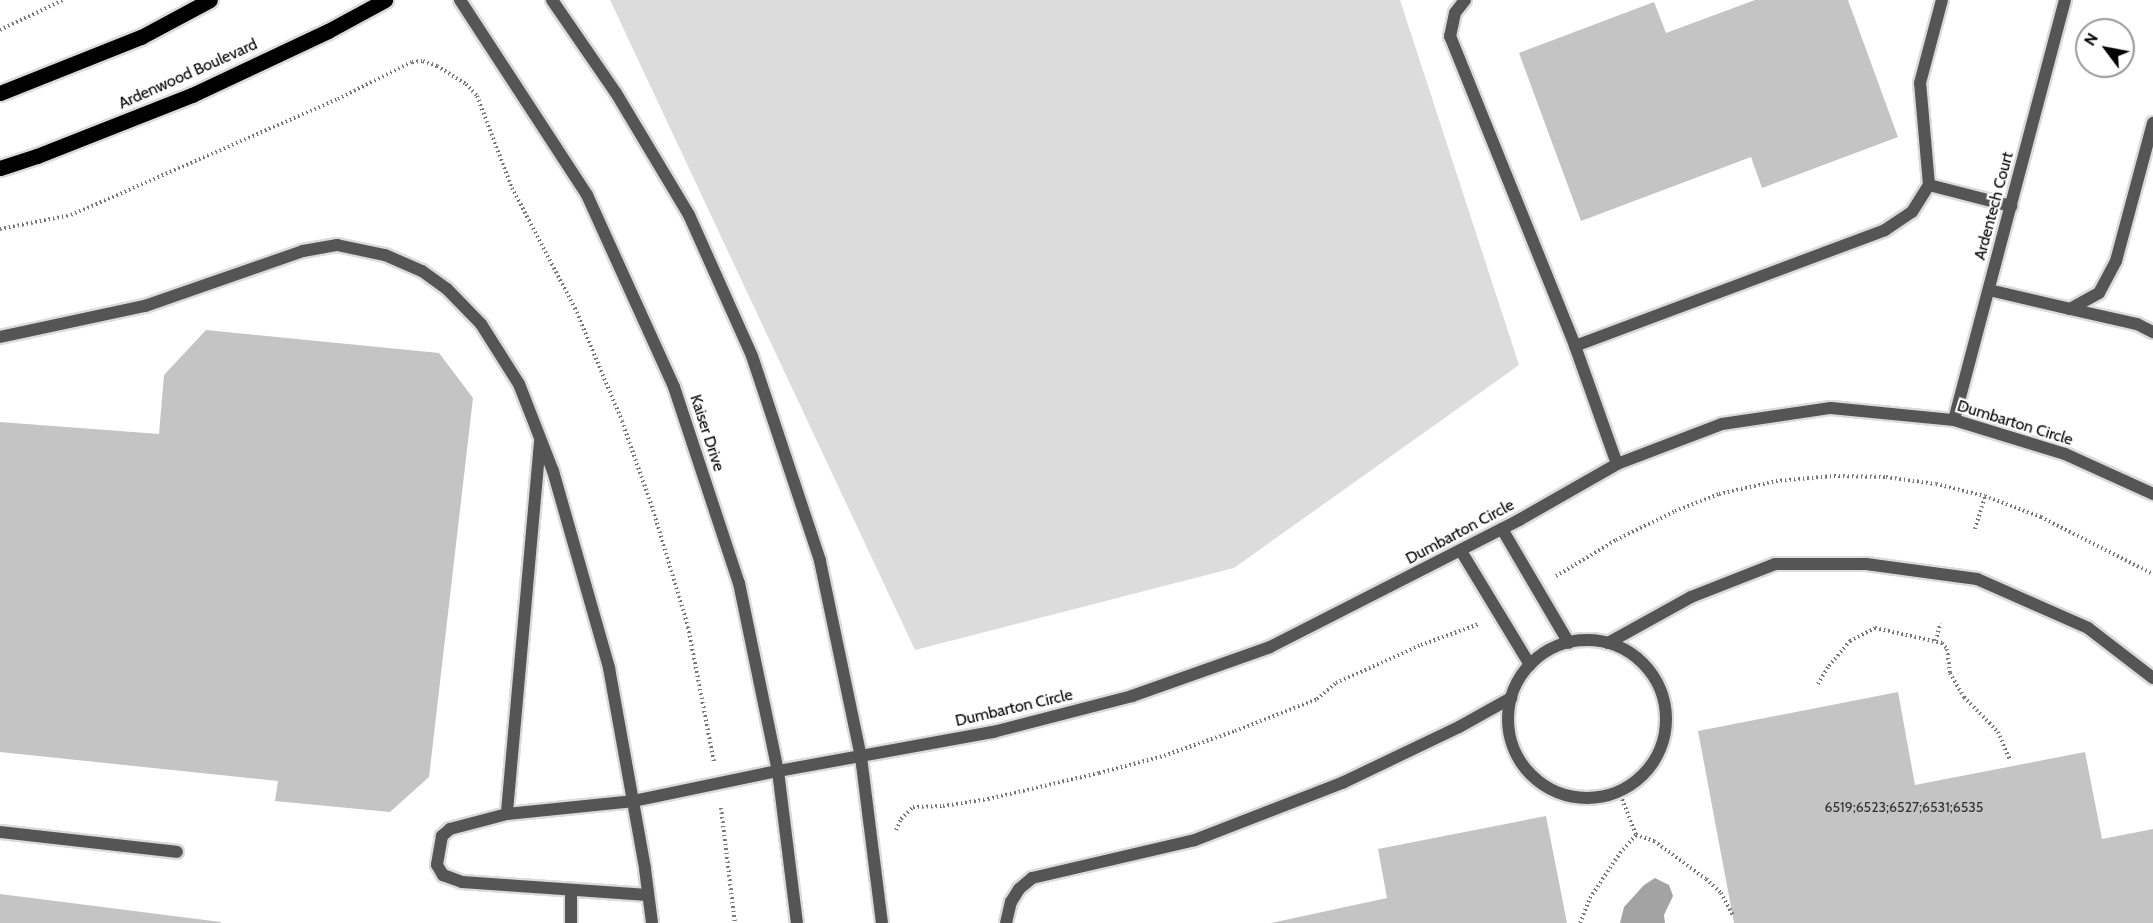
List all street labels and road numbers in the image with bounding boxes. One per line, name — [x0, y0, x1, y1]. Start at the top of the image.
street label: Ardenwood Boulevard — [116, 35, 260, 113]
street label: Ardentech Court — [1970, 150, 2018, 262]
street label: Kaiser Drive — [686, 392, 728, 474]
street label: Dumbarton Circle — [1955, 396, 2075, 450]
street label: Dumbarton Circle — [1403, 495, 1517, 569]
street label: Dumbarton Circle — [953, 685, 1075, 731]

